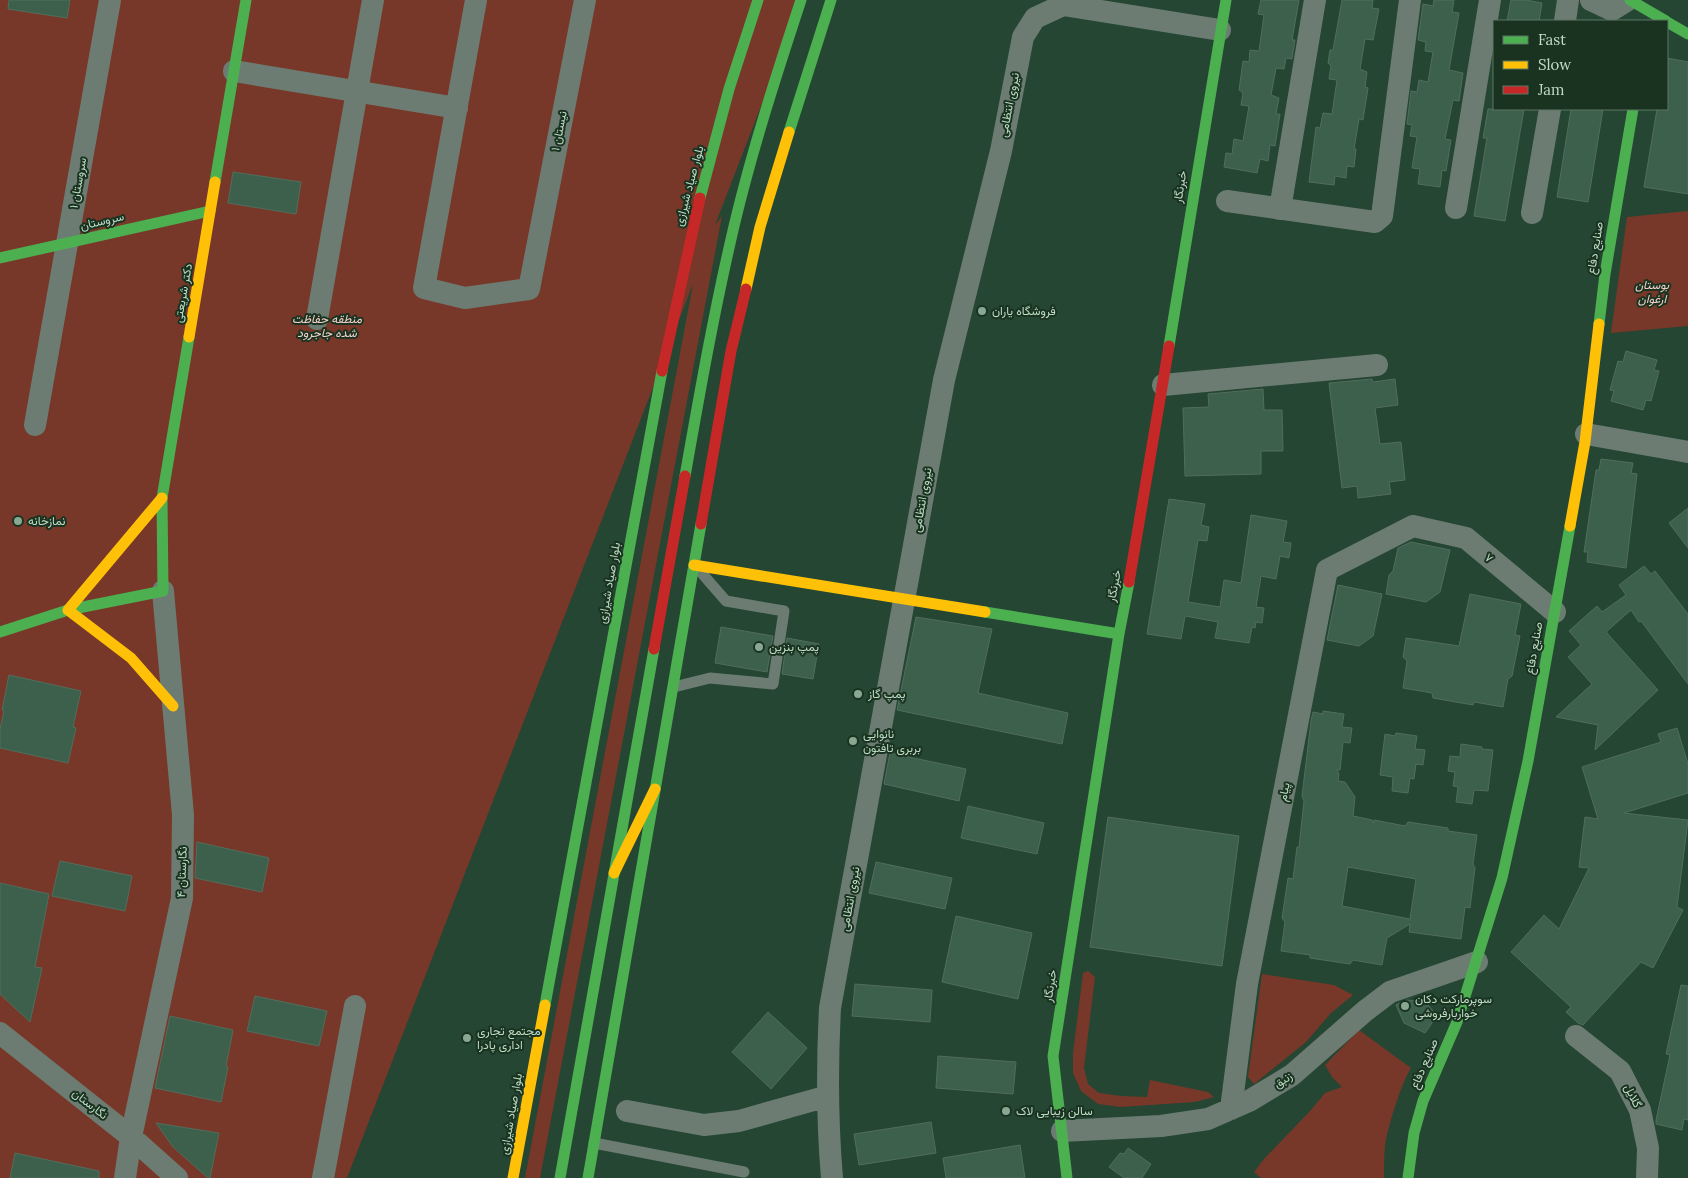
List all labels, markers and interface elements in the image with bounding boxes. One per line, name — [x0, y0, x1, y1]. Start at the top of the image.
legend — [1493, 20, 1668, 110]
text: Fast — [1538, 30, 1566, 49]
text: Slow — [1538, 55, 1571, 74]
street label: نیروی انتظامی — [995, 71, 1023, 139]
text: Jam — [1537, 80, 1565, 99]
street label: نیستان ۱ — [547, 110, 570, 152]
street label: بلوار صیاد شیرازی — [671, 144, 707, 228]
street label: سروستان ۱ — [66, 156, 90, 210]
street label: خبرنگار — [1169, 170, 1190, 205]
street label: سروستان — [78, 208, 126, 234]
street label: صنایع دفاع — [1583, 220, 1608, 276]
street label: دکتر شریعتی — [170, 262, 196, 324]
park label: بوستان ارغوان — [1635, 277, 1670, 307]
place label: فروشگاه یاران — [992, 303, 1056, 319]
marker: فروشگاه یاران — [976, 305, 988, 317]
park label: منطقه حفاظت شده جاجرود — [292, 311, 363, 341]
street label: نیروی انتظامی — [908, 466, 936, 534]
place label: نمازخانه — [28, 513, 65, 529]
marker: نمازخانه — [12, 515, 24, 527]
street label: بلوار صیاد شیرازی — [594, 541, 624, 625]
street label: ۷ — [1482, 550, 1497, 566]
street label: خبرنگار — [1103, 568, 1125, 605]
street label: صنایع دفاع — [1522, 620, 1547, 676]
place label: پمپ بنزین — [769, 639, 819, 655]
marker: پمپ بنزین — [753, 641, 765, 653]
place label: پمپ گاز — [867, 686, 906, 702]
marker: پمپ گاز — [852, 688, 864, 700]
place label: نانوایی بربری تافتون — [863, 726, 921, 756]
marker: نانوایی بربری تافتون — [847, 735, 859, 747]
street label: پیام — [1274, 781, 1294, 803]
street label: نگارستان ۴ — [173, 846, 191, 898]
street label: نیروی انتظامی — [836, 865, 864, 933]
street label: خبرنگار — [1039, 969, 1060, 1004]
place label: سوپرمارکت دکان خواربارفروشی — [1415, 991, 1492, 1021]
marker: سوپرمارکت دکان خواربارفروشی — [1399, 1000, 1411, 1012]
place label: مجتمع تجاری اداری پادرا — [477, 1023, 541, 1053]
marker: مجتمع تجاری اداری پادرا — [461, 1032, 473, 1044]
street label: صنایع دفاع — [1406, 1036, 1443, 1092]
street label: زنبق — [1271, 1068, 1295, 1092]
street label: بلوار صیاد شیرازی — [496, 1072, 526, 1156]
street label: گلایل — [1620, 1081, 1646, 1111]
street label: نگارستان — [69, 1085, 111, 1123]
place label: سالن زیبایی لاک — [1016, 1103, 1093, 1119]
marker: سالن زیبایی لاک — [1000, 1105, 1012, 1117]

